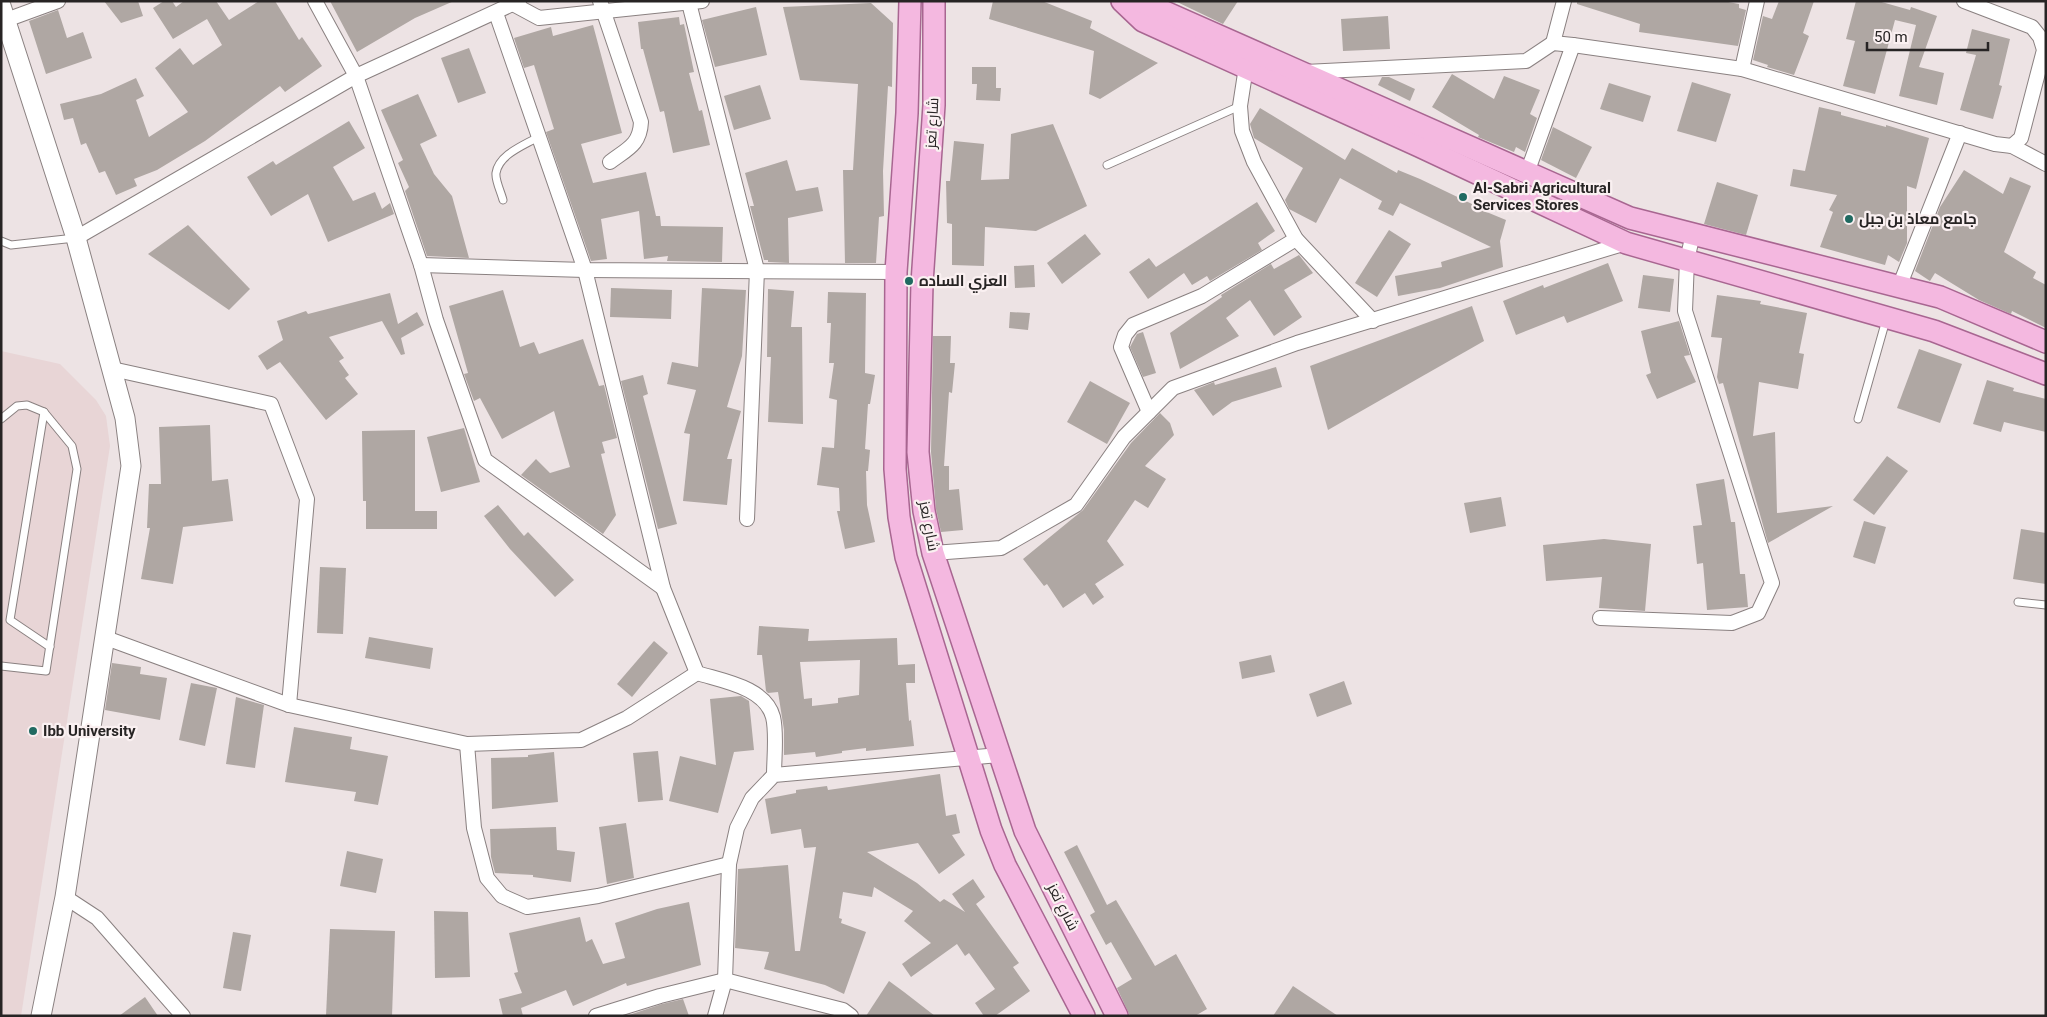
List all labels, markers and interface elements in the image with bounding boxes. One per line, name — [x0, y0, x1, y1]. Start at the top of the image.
scale bar — [1867, 20, 1988, 52]
text: 50 m — [1874, 28, 1908, 46]
street label: شارع تعز — [922, 97, 944, 150]
place label: Al-Sabri Agricultural Services Stores — [1473, 179, 1611, 214]
marker: Al-Sabri Agricultural Services Stores — [1457, 191, 1469, 203]
place label: جامع معاذ بن جبل — [1859, 210, 1977, 229]
marker: جامع معاذ بن جبل — [1843, 213, 1855, 225]
place label: العزي الساده — [919, 272, 1007, 293]
marker: العزي الساده — [903, 275, 915, 287]
street label: شارع تعز — [913, 498, 943, 553]
place label: Ibb University — [43, 722, 136, 740]
marker: Ibb University — [27, 725, 39, 737]
street label: شارع تعز — [1041, 879, 1083, 935]

